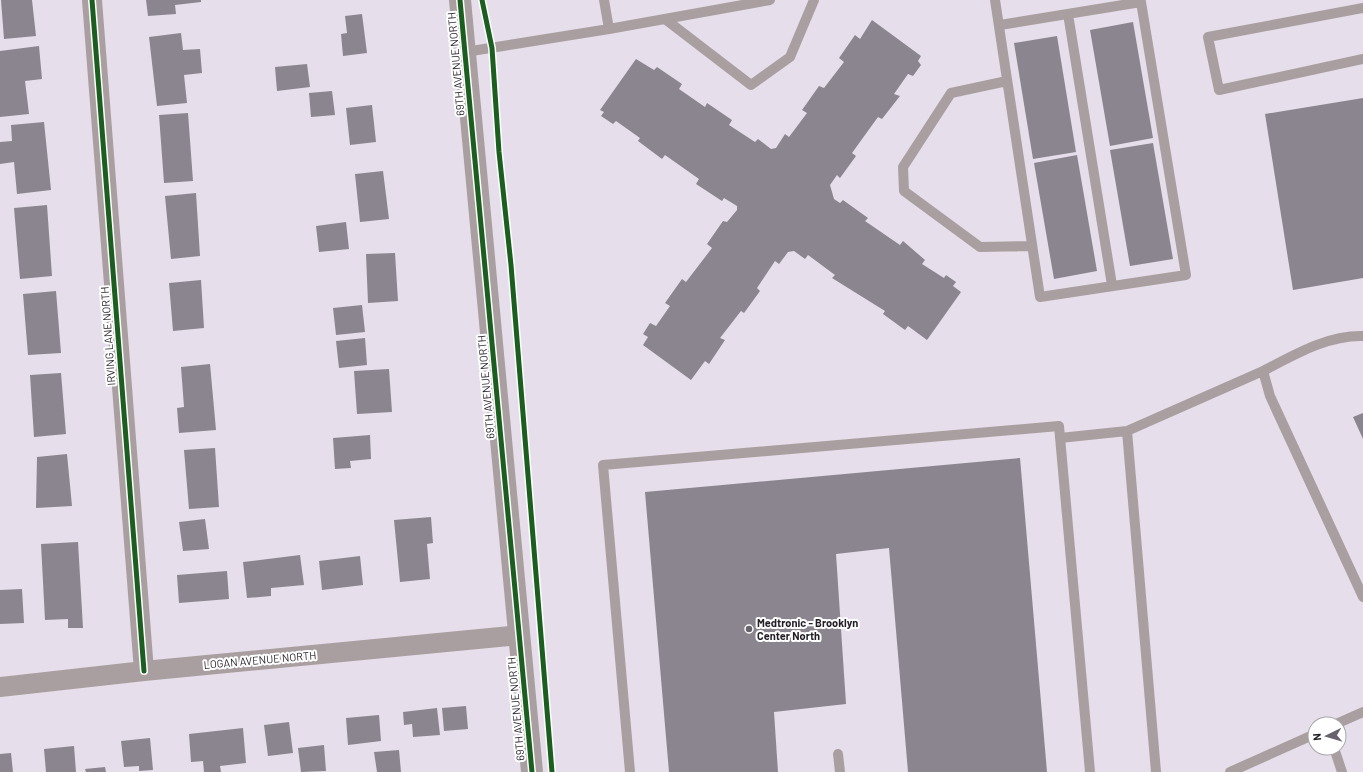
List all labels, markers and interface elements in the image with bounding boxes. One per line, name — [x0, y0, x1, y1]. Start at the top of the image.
street label: 69TH AVENUE NORTH — [444, 12, 467, 116]
street label: IRVING LANE NORTH — [98, 286, 117, 386]
street label: 69TH AVENUE NORTH — [474, 335, 497, 439]
place label: Medtronic - Brooklyn Center North — [757, 616, 858, 642]
marker: Medtronic - Brooklyn Center North — [744, 624, 754, 634]
street label: LOGAN AVENUE NORTH — [203, 648, 317, 671]
street label: 69TH AVENUE NORTH — [504, 657, 527, 761]
north arrow — [1307, 716, 1347, 756]
text: N — [1310, 733, 1323, 741]

